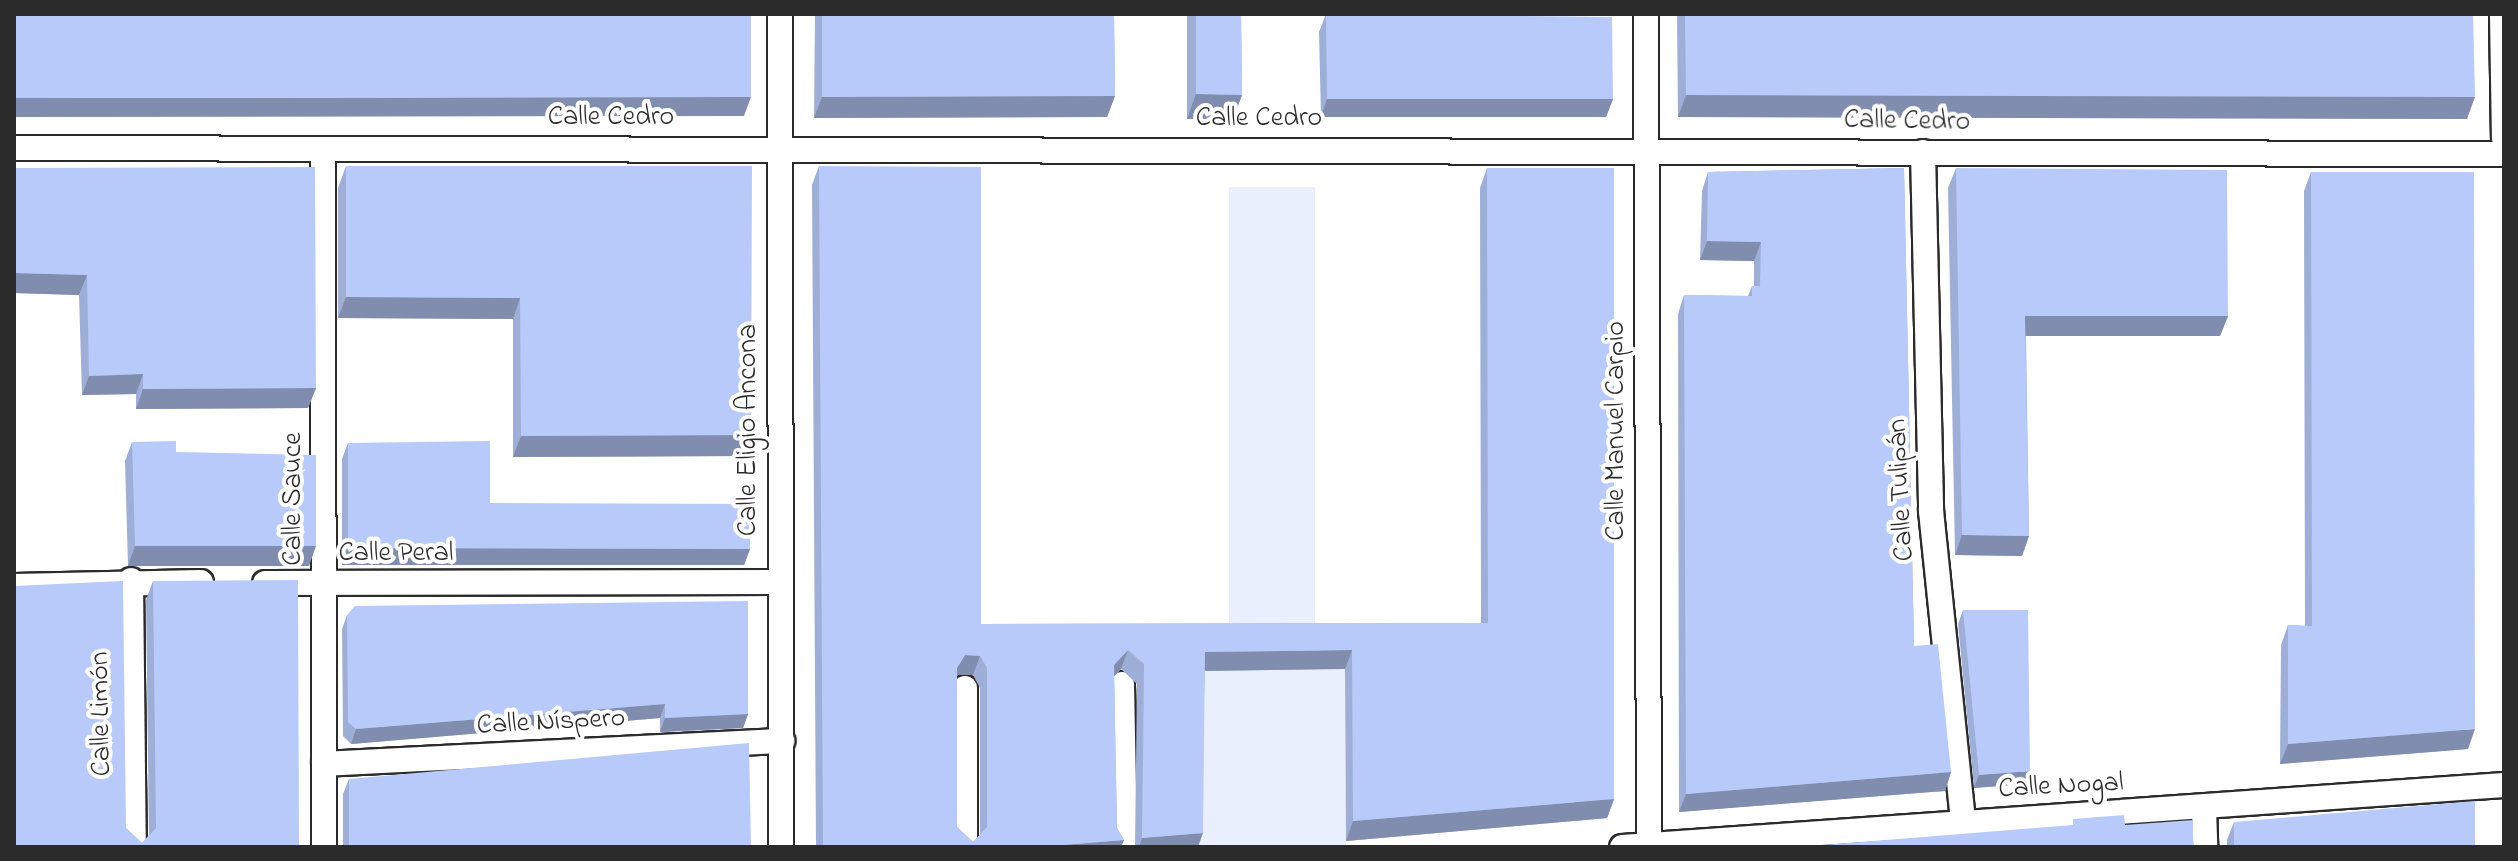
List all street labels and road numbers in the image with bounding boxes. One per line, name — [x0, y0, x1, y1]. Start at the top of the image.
street label: Calle Cedro — [548, 101, 674, 135]
street label: Calle Cedro — [1196, 102, 1322, 136]
street label: Calle Cedro — [1844, 104, 1970, 140]
street label: Calle Manuel Carpio — [1600, 321, 1634, 541]
street label: Calle Eligio Ancona — [732, 324, 766, 536]
street label: Calle Tulipán — [1881, 418, 1923, 562]
street label: Calle Sauce — [277, 432, 311, 566]
street label: Calle Peral — [338, 537, 454, 571]
street label: Calle Limón — [84, 651, 120, 777]
street label: Calle Níspero — [476, 702, 626, 744]
street label: Calle Nogal — [1998, 767, 2124, 807]

